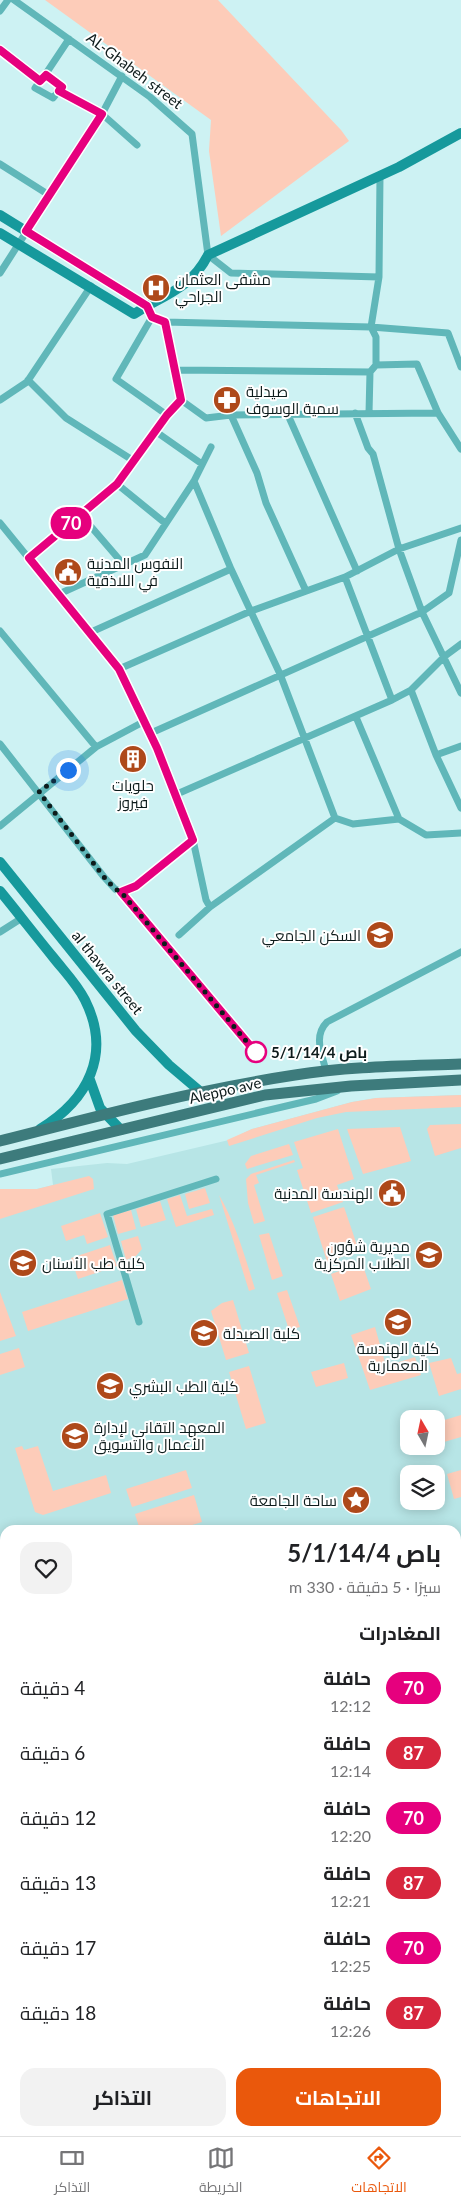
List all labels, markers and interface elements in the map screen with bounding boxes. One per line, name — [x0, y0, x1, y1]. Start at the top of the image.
street label: AL-Ghabeh street — [83, 28, 187, 112]
place label: مشفى العثمان الجراحي — [175, 270, 271, 309]
hospital icon: مشفى العثمان الجراحي — [141, 273, 171, 303]
place label: صيدلية سمية الوسوف — [246, 382, 339, 418]
pharmacy icon: صيدلية سمية الوسوف — [212, 385, 242, 415]
line badge: 70 — [48, 507, 94, 539]
text: 70 — [61, 512, 81, 534]
place label: النفوس المدنية في اللاذقية — [87, 554, 183, 593]
public building icon: النفوس المدنية في اللاذقية — [53, 557, 83, 587]
building icon: حلويات فيروز — [118, 744, 148, 774]
your location — [56, 758, 81, 783]
place label: حلويات فيروز — [112, 776, 154, 812]
school or university icon: السكن الجامعي — [365, 920, 395, 950]
street label: al thawra street — [69, 926, 148, 1018]
place label: السكن الجامعي — [262, 926, 361, 948]
marker: باص 5/1/14/4 — [245, 1041, 267, 1063]
place label: باص 5/1/14/4 — [271, 1043, 367, 1062]
street label: Aleppo ave — [187, 1073, 263, 1107]
public building icon: الهندسة المدنية — [377, 1178, 407, 1208]
place label: الهندسة المدنية — [274, 1184, 373, 1204]
place label: مديرية شؤون الطلاب المركزية — [314, 1237, 410, 1273]
school or university icon: مديرية شؤون الطلاب المركزية — [414, 1240, 444, 1270]
school or university icon: كلية طب الأسنان — [8, 1248, 38, 1278]
place label: كلية طب الأسنان — [42, 1254, 145, 1274]
school or university icon: كلية الهندسة المعمارية — [383, 1307, 413, 1337]
school or university icon: كلية الصيدلة — [189, 1318, 219, 1348]
place label: كلية الصيدلة — [223, 1324, 300, 1342]
place label: كلية الهندسة المعمارية — [357, 1339, 439, 1375]
school or university icon: كلية الطب البشري — [95, 1371, 125, 1401]
place label: كلية الطب البشري — [129, 1377, 239, 1399]
north arrow — [400, 1410, 445, 1455]
map controls — [400, 1410, 445, 1510]
place label: المعهد التقاني لإدارة الأعمال والتسويق — [94, 1418, 225, 1455]
school or university icon: المعهد التقاني لإدارة الأعمال والتسويق — [60, 1421, 90, 1451]
button: layers — [400, 1465, 445, 1510]
place icon: ساحة الجامعة — [341, 1485, 371, 1515]
place label: ساحة الجامعة — [250, 1491, 337, 1509]
text: باص 5/1/14/4 — [287, 1538, 441, 1567]
button: heart — [20, 1542, 72, 1594]
text: سيرًا · 5 دقيقة · 330 m — [289, 1577, 441, 1596]
text: المغادرات — [359, 1621, 441, 1644]
text: حافلة — [323, 1666, 371, 1689]
text: 4 دقيقة — [20, 1676, 85, 1699]
text: 70 — [403, 1677, 424, 1699]
text: 12:12 — [330, 1696, 371, 1715]
text: حافلة — [323, 1731, 371, 1754]
text: 6 دقيقة — [20, 1741, 85, 1764]
text: 87 — [403, 1742, 424, 1764]
text: 12:14 — [330, 1761, 371, 1780]
text: حافلة — [323, 1796, 371, 1819]
text: 12 دقيقة — [20, 1806, 96, 1829]
text: 70 — [403, 1807, 424, 1829]
text: 12:20 — [330, 1826, 371, 1845]
text: حافلة — [323, 1861, 371, 1884]
text: 13 دقيقة — [20, 1871, 96, 1894]
text: 87 — [403, 1872, 424, 1894]
text: 12:21 — [330, 1891, 371, 1910]
text: حافلة — [323, 1926, 371, 1949]
text: 17 دقيقة — [20, 1936, 96, 1959]
text: 70 — [403, 1937, 424, 1959]
text: 12:25 — [330, 1956, 371, 1975]
text: حافلة — [323, 1991, 371, 2014]
text: 18 دقيقة — [20, 2001, 96, 2024]
text: 87 — [403, 2002, 424, 2024]
text: 12:26 — [330, 2021, 371, 2040]
button: التذاكر — [20, 2068, 226, 2126]
button: الاتجاهات — [236, 2068, 441, 2126]
tab: التذاكر — [54, 2144, 90, 2200]
tab: الخريطة — [199, 2144, 243, 2200]
tab: الاتجاهات — [351, 2144, 407, 2200]

